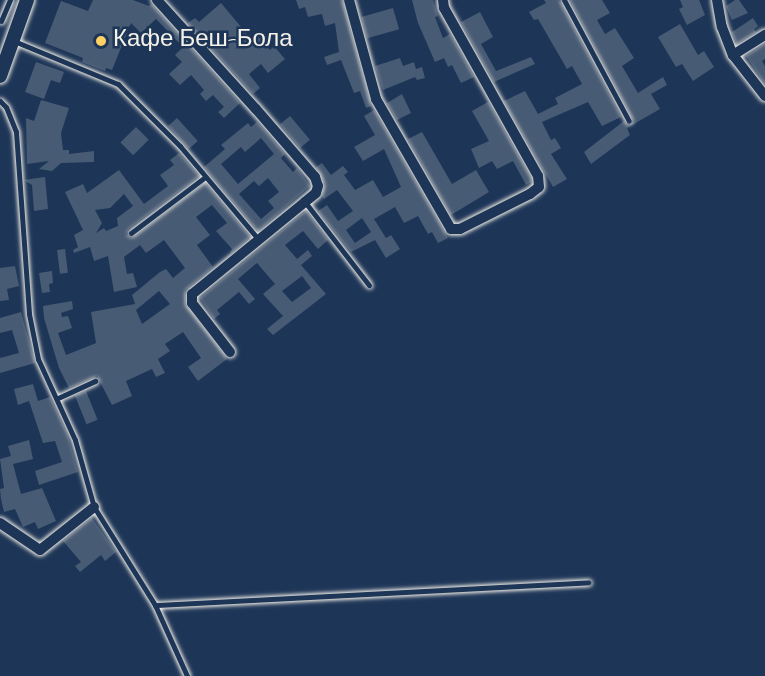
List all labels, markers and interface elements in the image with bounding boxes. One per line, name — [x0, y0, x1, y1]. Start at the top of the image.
place label: Кафе Беш-Бола — [113, 27, 293, 55]
marker: Кафе Беш-Бола — [94, 34, 108, 48]

